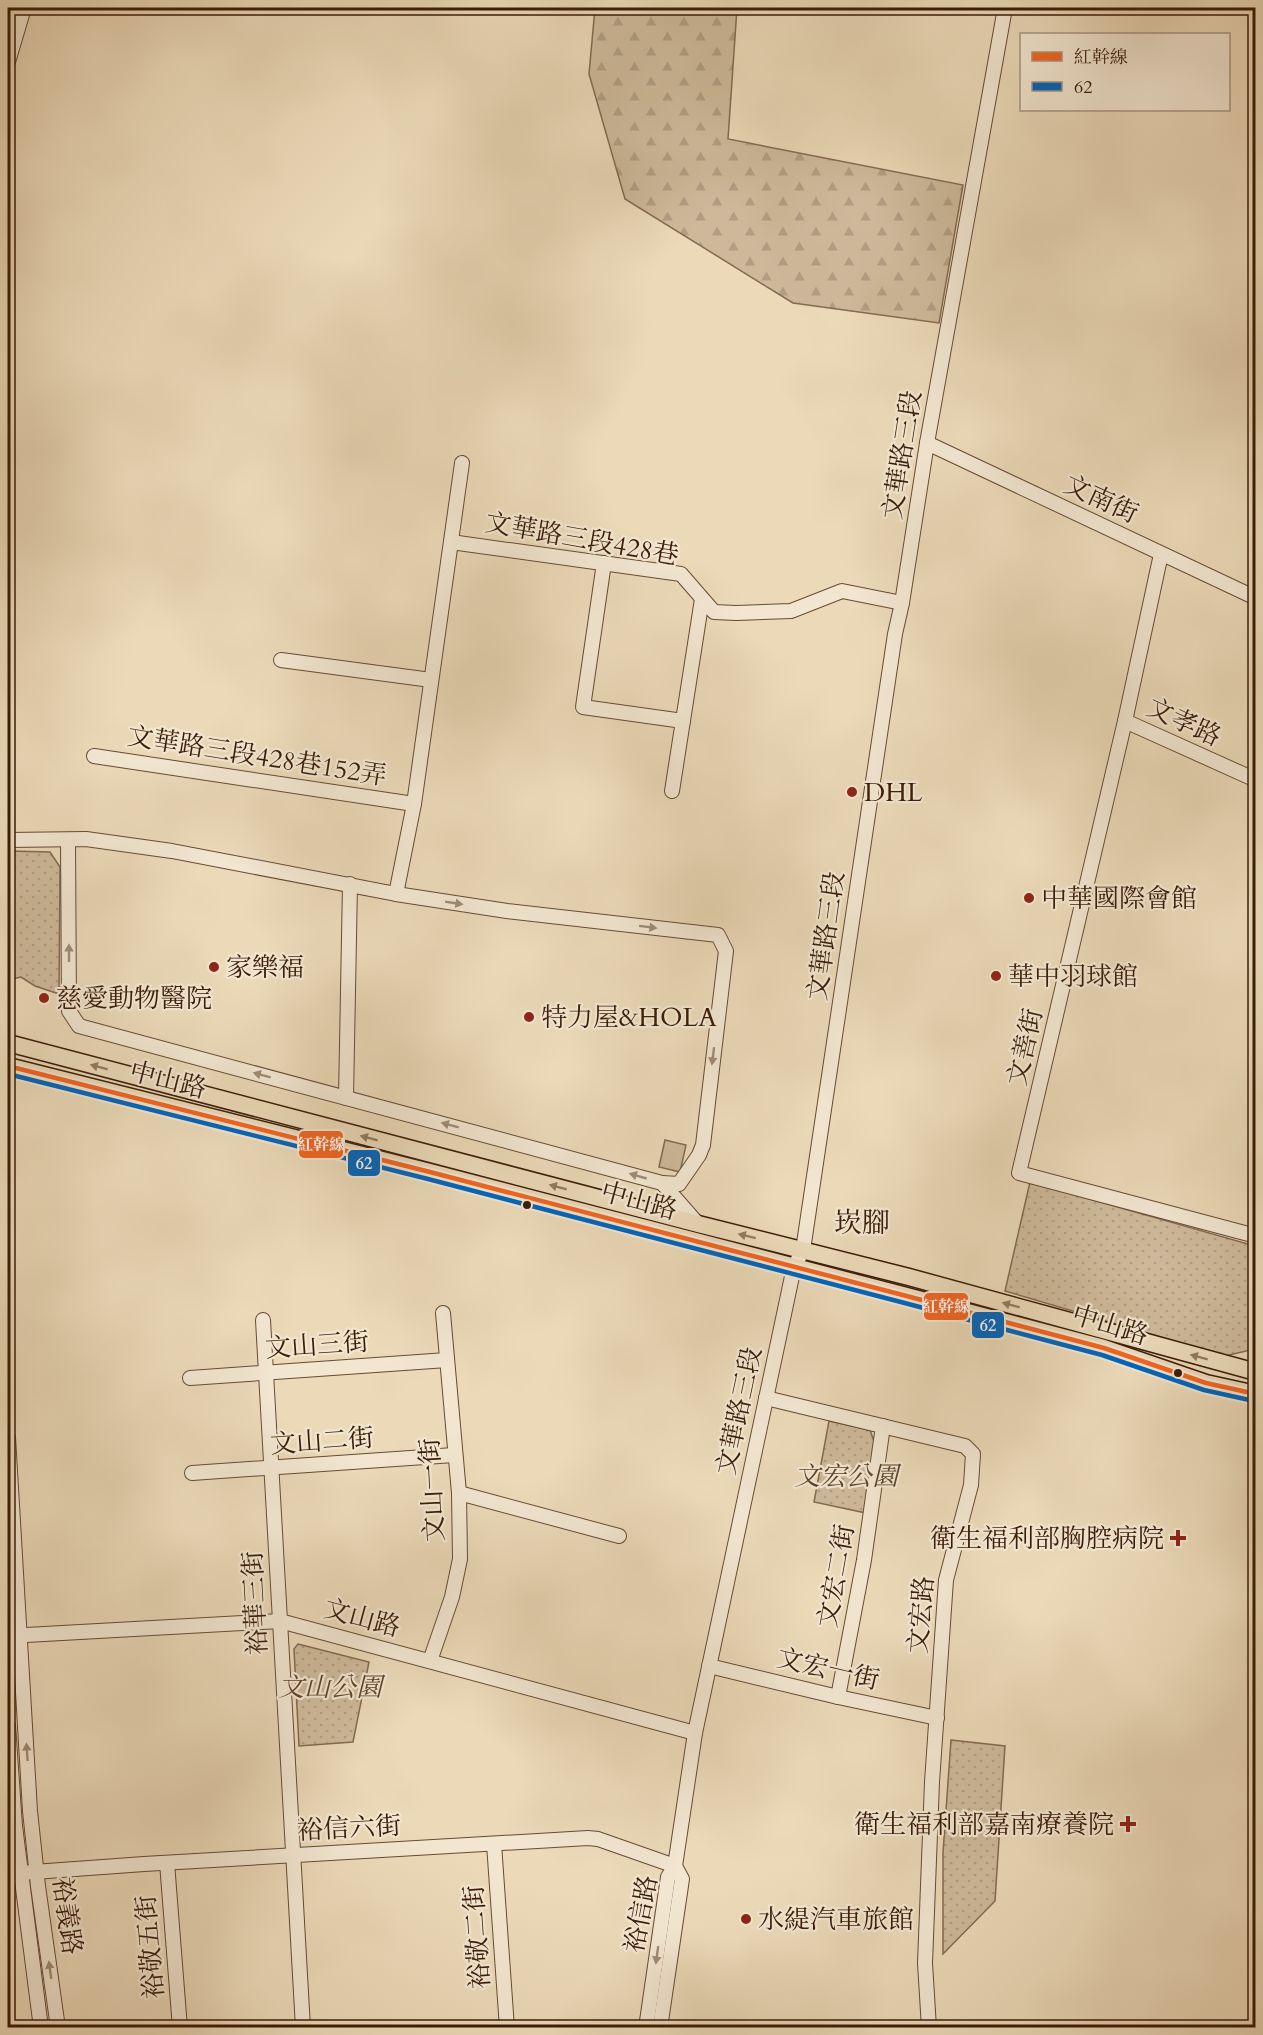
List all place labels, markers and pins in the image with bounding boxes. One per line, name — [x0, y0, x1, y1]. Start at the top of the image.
place label: DHL — [864, 775, 923, 810]
marker: DHL — [845, 785, 859, 799]
place label: 中華國際會館 — [1041, 881, 1197, 916]
marker: 中華國際會館 — [1022, 891, 1036, 905]
place label: 家樂福 — [226, 950, 304, 985]
place label: 華中羽球館 — [1008, 959, 1138, 994]
marker: 家樂福 — [207, 960, 221, 974]
marker: 華中羽球館 — [989, 969, 1003, 983]
place label: 慈愛動物醫院 — [56, 981, 212, 1016]
marker: 慈愛動物醫院 — [37, 991, 51, 1005]
place label: 特力屋&HOLA — [541, 1000, 717, 1035]
marker: 特力屋&HOLA — [522, 1010, 536, 1024]
unlabelled marker — [521, 1199, 533, 1211]
unlabelled marker — [1172, 1367, 1184, 1379]
place label: 衛生福利部胸腔病院 — [930, 1521, 1164, 1556]
marker: 衛生福利部胸腔病院 — [1169, 1529, 1187, 1547]
place label: 衛生福利部嘉南療養院 — [854, 1807, 1114, 1842]
marker: 衛生福利部嘉南療養院 — [1119, 1815, 1137, 1833]
place label: 水緹汽車旅館 — [758, 1902, 914, 1937]
marker: 水緹汽車旅館 — [739, 1912, 753, 1926]

